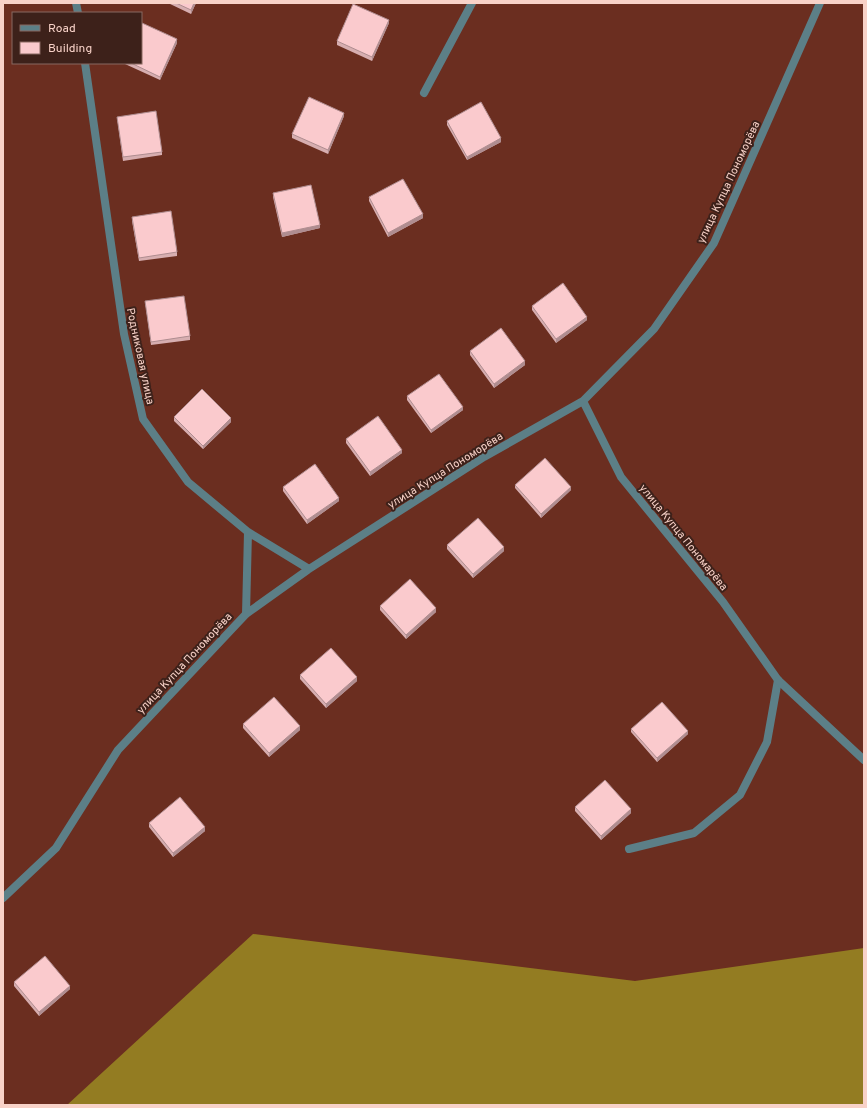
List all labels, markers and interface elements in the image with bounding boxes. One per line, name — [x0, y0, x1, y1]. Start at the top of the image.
legend — [12, 12, 142, 64]
text: Road — [48, 21, 76, 37]
text: Building — [48, 41, 92, 57]
street label: улица Купца Пономорёва — [694, 119, 764, 246]
street label: Родниковая улица — [123, 307, 157, 406]
street label: улица Купца Пономорёва — [385, 429, 506, 512]
street label: улица Купца Пономарёва — [636, 482, 731, 594]
street label: улица Купца Пономорёва — [134, 610, 235, 717]

